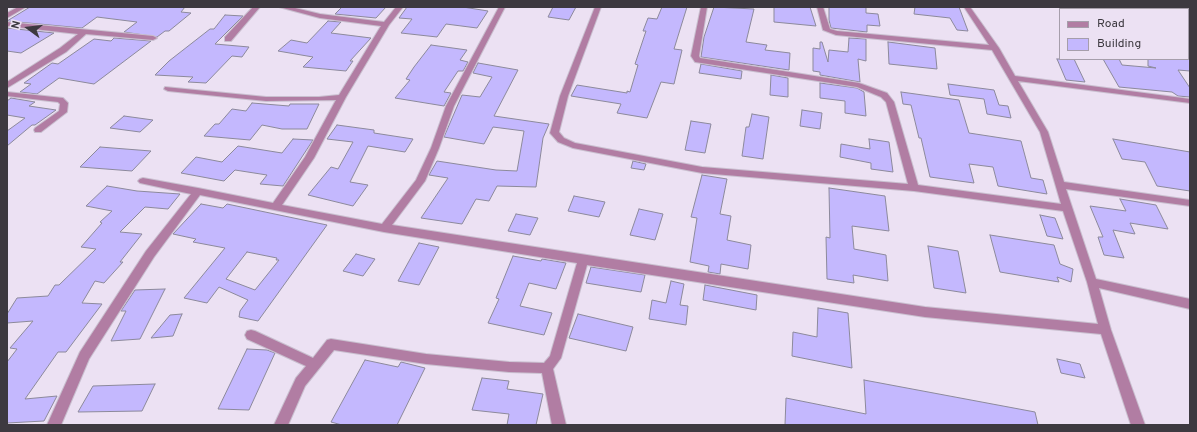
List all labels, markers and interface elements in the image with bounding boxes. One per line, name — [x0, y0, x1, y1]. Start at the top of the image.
north arrow — [8, 8, 48, 48]
legend — [1059, 8, 1189, 60]
text: Road — [1097, 16, 1125, 32]
text: N — [9, 19, 24, 31]
text: Building — [1097, 36, 1141, 52]

